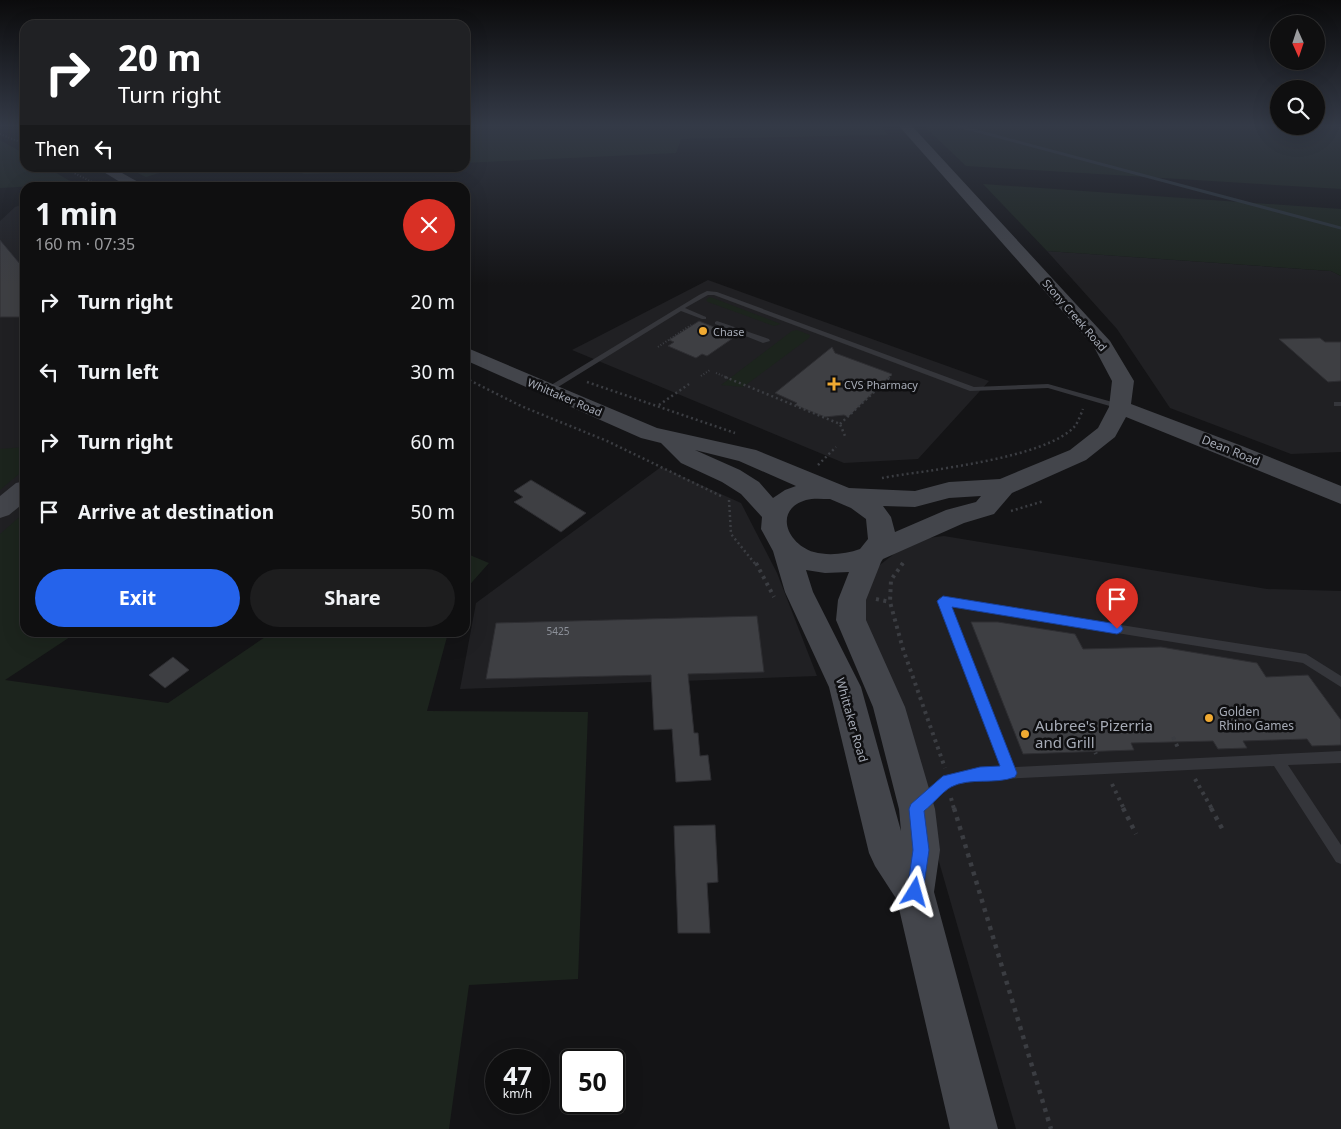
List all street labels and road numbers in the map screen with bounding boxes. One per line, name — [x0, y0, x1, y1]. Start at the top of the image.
street label: Stony Creek Road — [1040, 276, 1110, 354]
street label: Whittaker Road — [525, 374, 605, 420]
street label: Dean Road — [1199, 431, 1263, 469]
street label: Whittaker Road — [832, 676, 872, 764]

